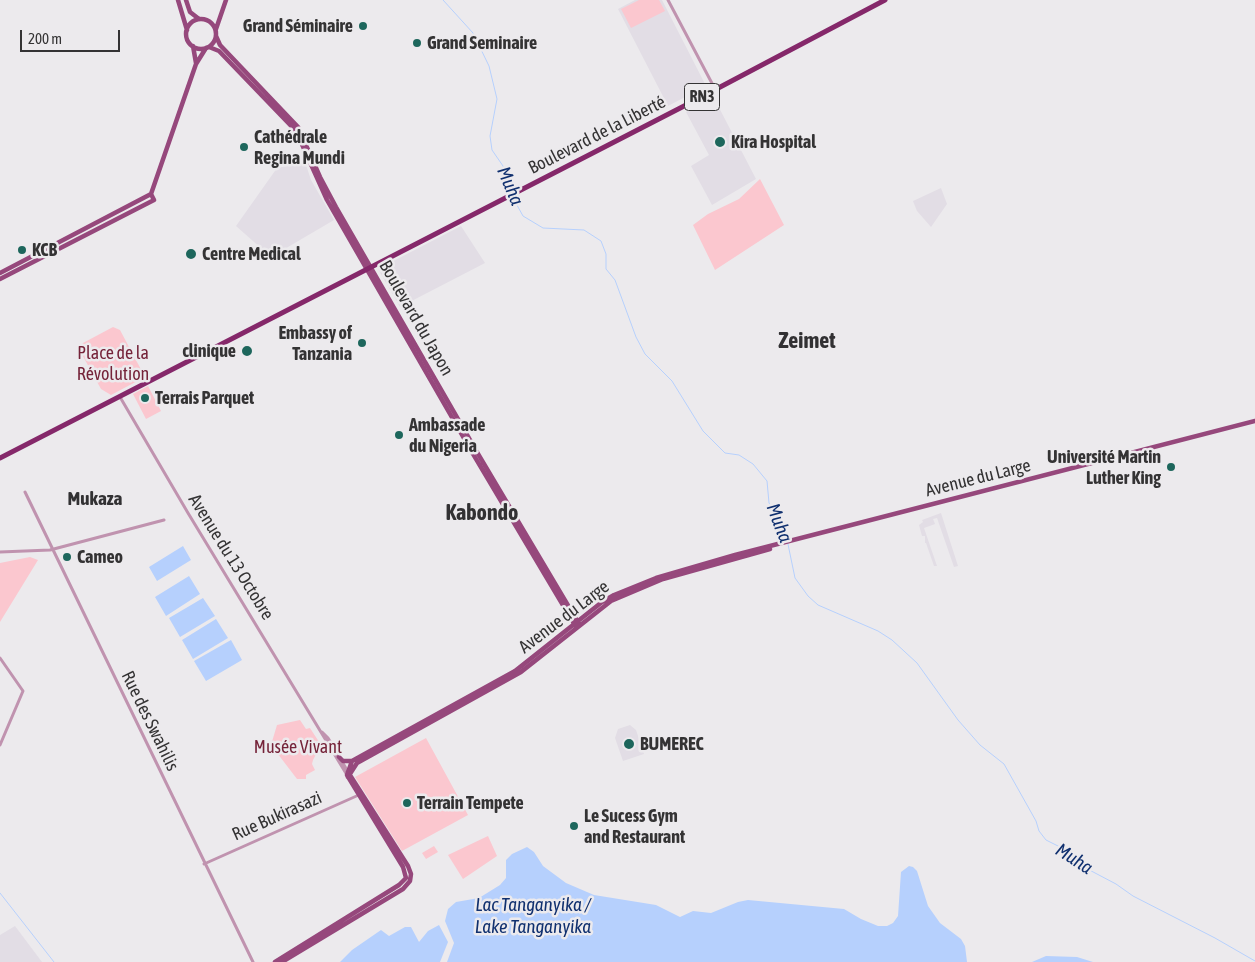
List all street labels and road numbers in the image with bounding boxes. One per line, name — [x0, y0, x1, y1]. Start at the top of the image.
road number: RN3 — [684, 84, 720, 110]
street label: Boulevard de la Liberté — [525, 91, 669, 179]
street label: Boulevard du Japon — [374, 256, 458, 380]
street label: Avenue du Large — [923, 455, 1033, 501]
street label: Avenue du 13 Octobre — [184, 490, 278, 624]
street label: Avenue du Large — [515, 576, 613, 658]
street label: Rue des Swahilis — [117, 668, 183, 774]
street label: Rue Bukirasazi — [229, 787, 325, 845]

